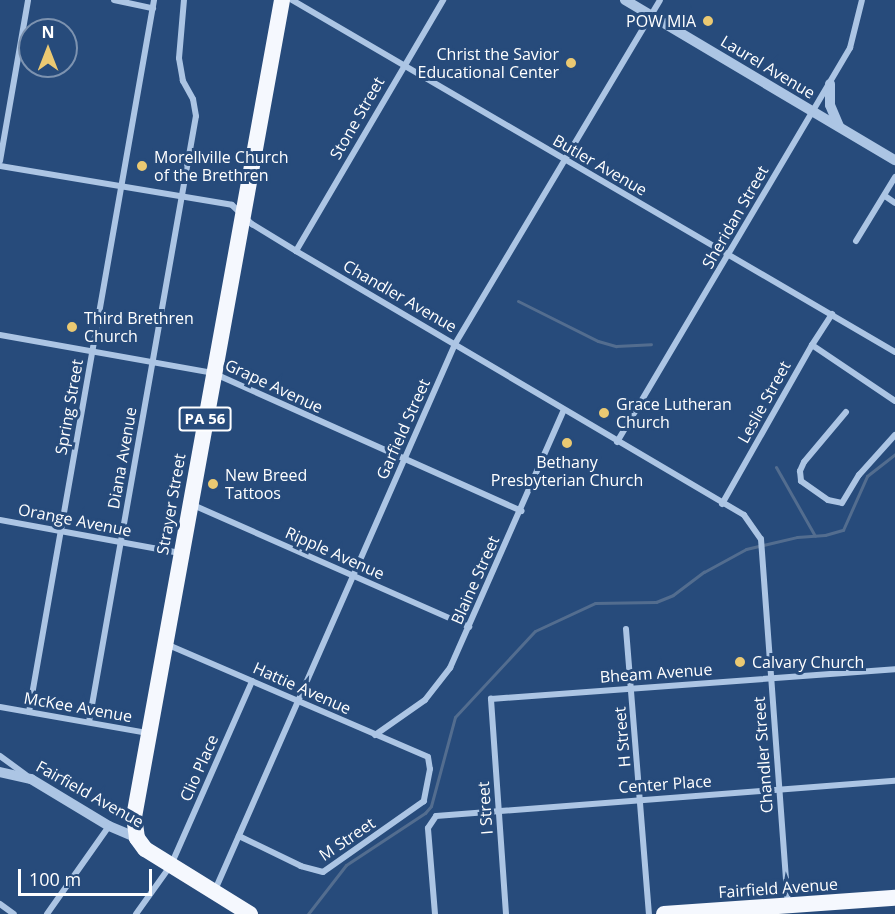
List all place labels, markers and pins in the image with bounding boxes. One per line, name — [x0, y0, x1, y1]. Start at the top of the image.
place label: POW MIA — [626, 11, 696, 31]
marker: POW MIA — [701, 14, 715, 28]
place label: Christ the Savior Educational Center — [418, 44, 559, 82]
marker: Christ the Savior Educational Center — [564, 56, 578, 70]
place label: Morellville Church of the Brethren — [154, 147, 289, 185]
marker: Morellville Church of the Brethren — [135, 159, 149, 173]
place label: Third Brethren Church — [84, 308, 194, 346]
marker: Third Brethren Church — [65, 320, 79, 334]
place label: Grace Lutheran Church — [616, 394, 732, 432]
marker: Grace Lutheran Church — [597, 406, 611, 420]
marker: Bethany Presbyterian Church — [560, 436, 574, 450]
place label: Bethany Presbyterian Church — [491, 452, 643, 490]
place label: New Breed Tattoos — [225, 465, 307, 503]
marker: New Breed Tattoos — [206, 477, 220, 491]
place label: Calvary Church — [752, 652, 864, 672]
marker: Calvary Church — [733, 655, 747, 669]

